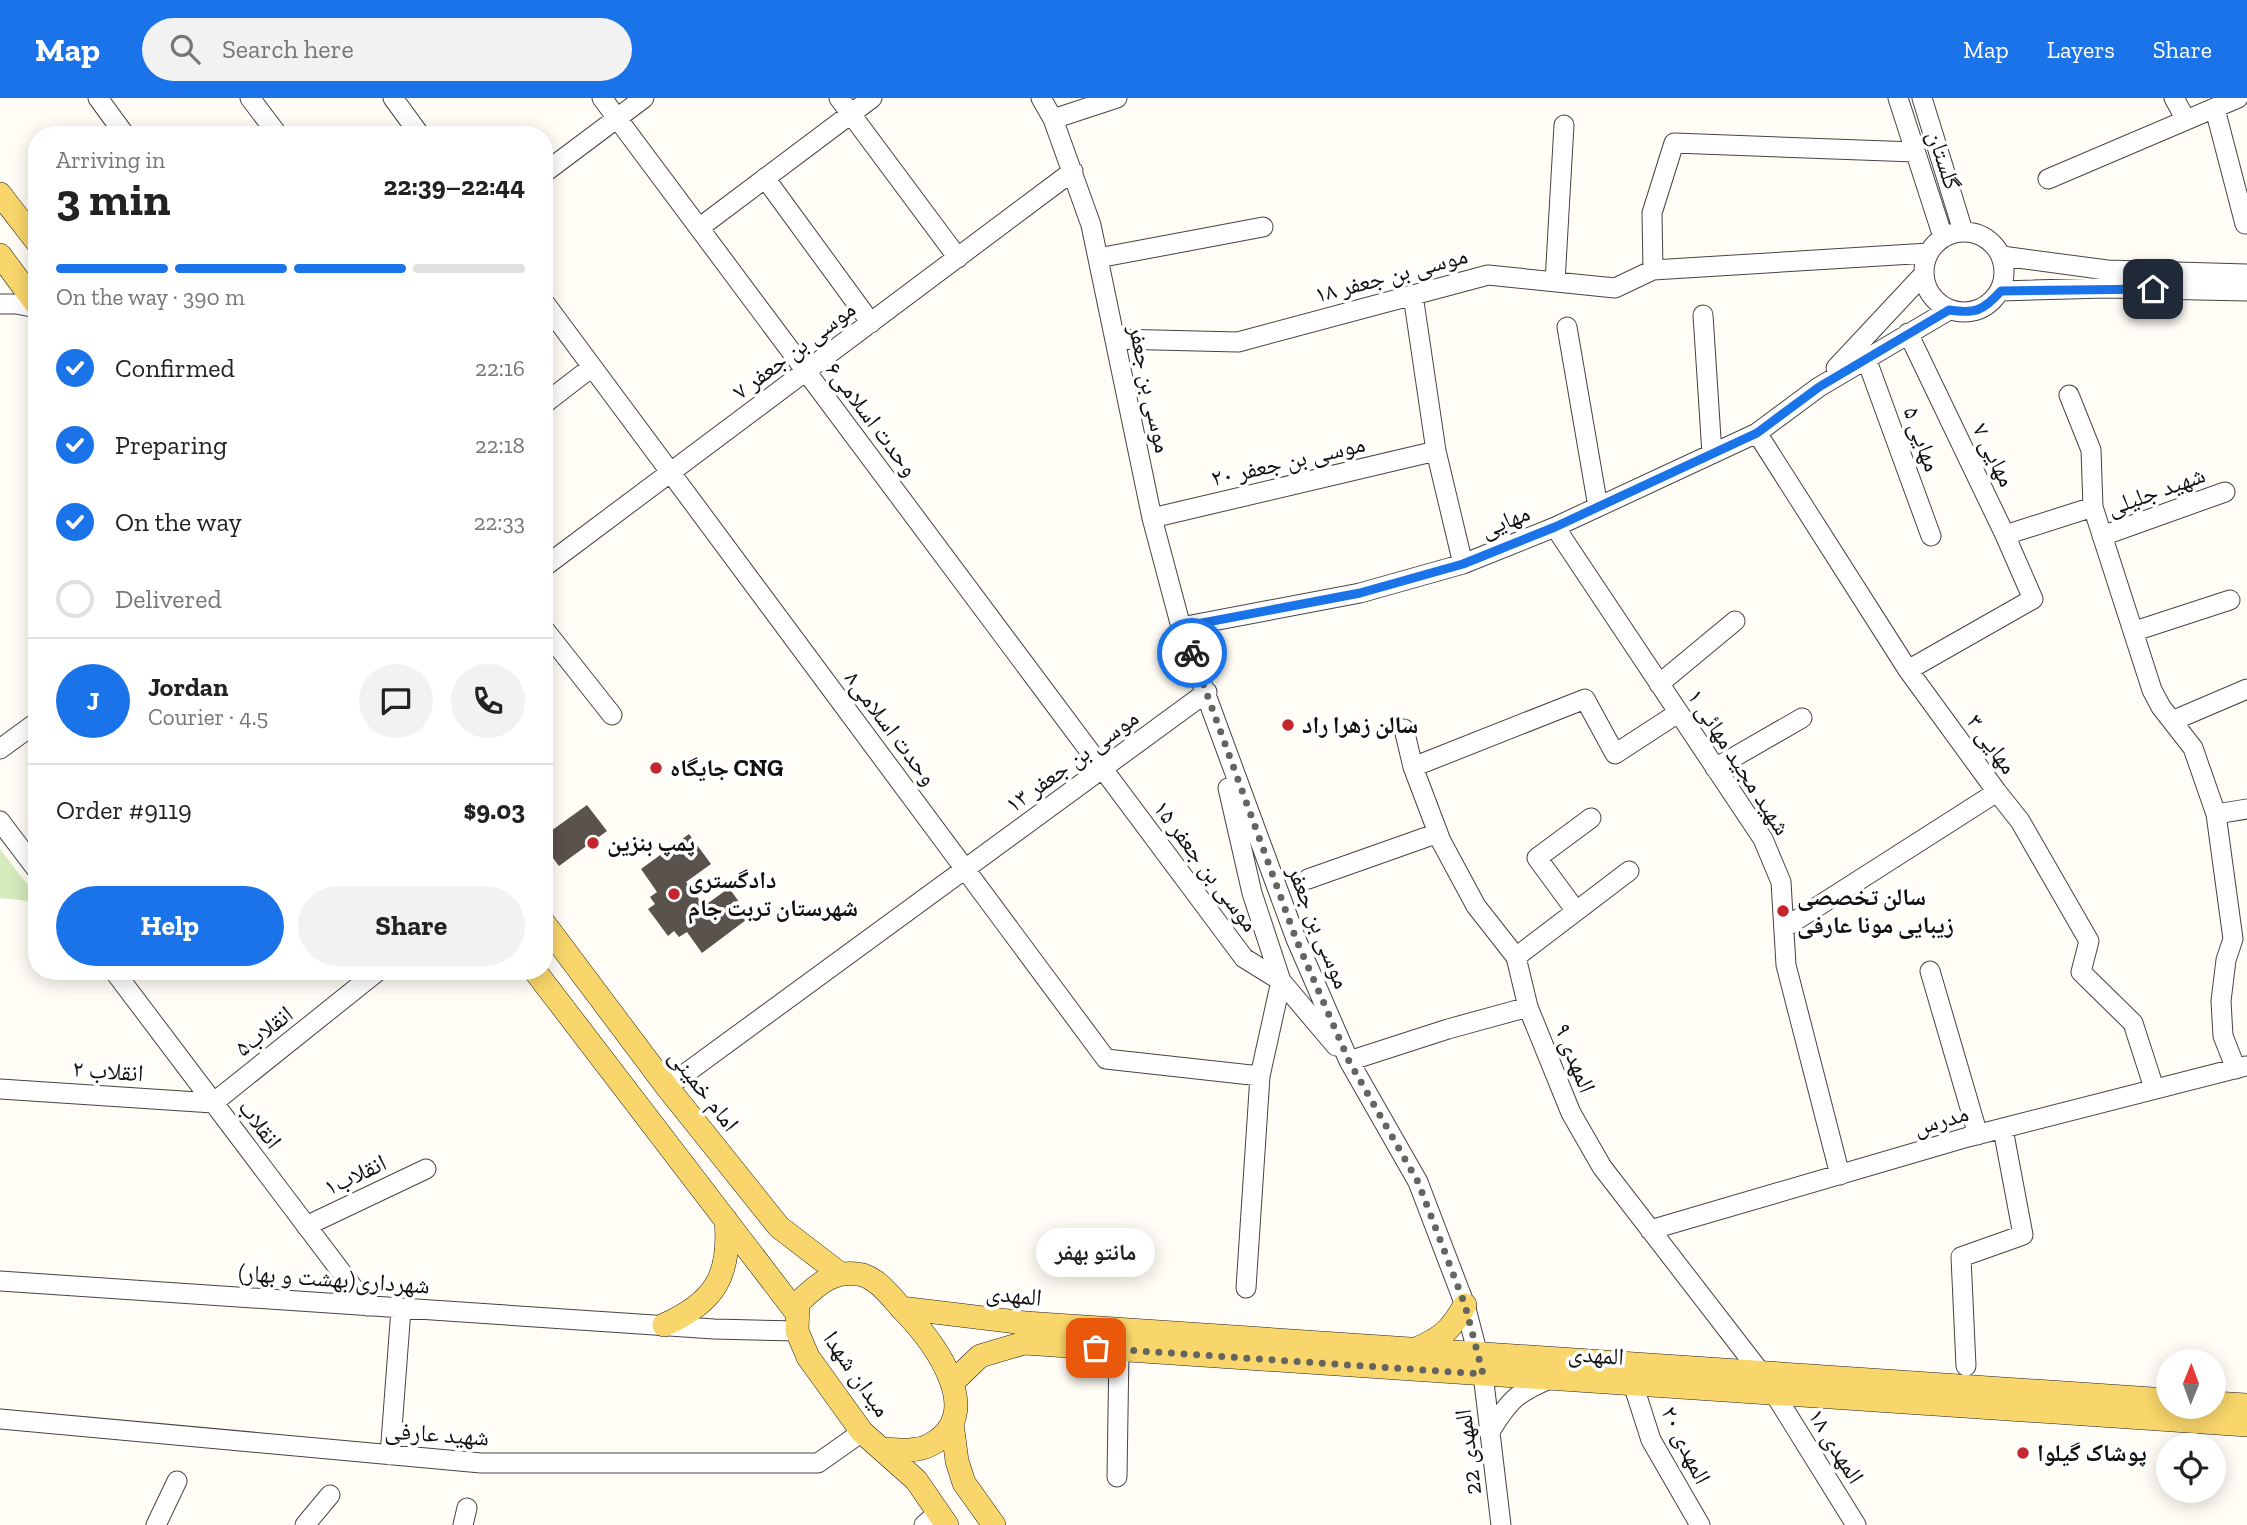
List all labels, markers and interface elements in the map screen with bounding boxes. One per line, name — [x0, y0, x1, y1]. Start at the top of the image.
search box — [142, 18, 632, 81]
text: Map — [35, 30, 100, 69]
icon: search — [166, 30, 204, 68]
text: Search here — [222, 33, 354, 65]
text: Map — [1963, 35, 2009, 64]
text: Layers — [2047, 35, 2115, 64]
text: Share — [2153, 35, 2212, 64]
street label: گلستان — [1921, 127, 1968, 193]
text: Arriving in — [56, 146, 165, 174]
text: 22:39–22:44 — [384, 170, 525, 202]
text: 3 min — [56, 172, 170, 227]
street label: موسی بن جعفر ۱۸ — [1311, 240, 1471, 309]
pin — [2123, 259, 2183, 319]
icon: home — [2134, 270, 2172, 308]
text: On the way · 390 m — [56, 283, 245, 311]
street label: موسی بن جعفر ۷ — [727, 294, 861, 405]
street label: موسی بن جعفر — [1123, 321, 1178, 456]
icon: check — [56, 349, 94, 387]
text: Confirmed — [115, 352, 235, 384]
text: 22:16 — [475, 354, 525, 382]
street label: وحدت اسلامی۶ — [820, 356, 925, 482]
street label: مهایی ۵ — [1897, 402, 1948, 475]
street label: مهایی ۷ — [1967, 418, 2022, 491]
icon: check — [56, 426, 94, 464]
text: Preparing — [115, 429, 227, 461]
street label: موسی بن جعفر ۲۰ — [1208, 429, 1368, 492]
text: 22:18 — [475, 431, 525, 459]
street label: شهید جلیلی — [2103, 459, 2209, 522]
street label: مهایی — [1476, 498, 1534, 544]
icon: check — [56, 503, 94, 541]
text: On the way — [115, 506, 242, 538]
text: 22:33 — [474, 508, 525, 536]
text: Delivered — [115, 583, 222, 615]
courier — [1157, 618, 1227, 688]
icon: bike — [1173, 634, 1211, 672]
button: chat — [359, 664, 433, 738]
button: phone — [451, 664, 525, 738]
street label: وحدت اسلامی۸ — [839, 665, 944, 791]
text: Jordan — [148, 671, 228, 703]
street label: شهید مجید مهائی ۱ — [1681, 683, 1797, 840]
text: J — [87, 685, 99, 717]
text: Courier · 4.5 — [148, 703, 268, 731]
street label: موسی بن جعفر ۱۳ — [1000, 703, 1144, 819]
street label: مهایی ۳ — [1961, 708, 2024, 779]
place label: سالن زهرا راد — [1302, 710, 1418, 739]
marker: سالن زهرا راد — [1280, 717, 1296, 733]
place label: جایگاه CNG — [670, 753, 783, 782]
marker: جایگاه CNG — [648, 760, 664, 776]
text: Order #9119 — [56, 794, 192, 826]
text: $9.03 — [464, 794, 525, 826]
street label: موسی بن جعفر ۱۵ — [1148, 794, 1265, 937]
place label: پمپ بنزین — [607, 828, 695, 857]
marker: پمپ بنزین — [585, 835, 601, 851]
street label: موسی بن جعفر — [1281, 860, 1357, 993]
place label: دادگستری شهرستان تربت جام — [688, 865, 858, 925]
place label: سالن تخصصی زیبایی مونا عارفی — [1797, 882, 1954, 939]
button: Help — [56, 886, 284, 966]
button: Share — [298, 886, 525, 966]
marker: دادگستری شهرستان تربت جام — [666, 886, 682, 902]
marker: سالن تخصصی زیبایی مونا عارفی — [1775, 903, 1791, 919]
street label: انقلاب۵ — [229, 999, 298, 1062]
street label: المهدی ۹ — [1548, 1019, 1602, 1097]
street label: امام خمینی — [661, 1042, 746, 1138]
street label: انقلاب ۲ — [72, 1054, 144, 1087]
street label: انقلاب — [232, 1093, 288, 1154]
street label: مدرس — [1910, 1098, 1972, 1141]
street label: انقلاب۱ — [319, 1148, 391, 1202]
callout: مانتو بهفر — [1036, 1229, 1156, 1278]
text: مانتو بهفر — [1055, 1238, 1136, 1266]
street label: شهرداری(بهشت و بهار) — [237, 1257, 431, 1300]
street label: المهدی — [985, 1277, 1043, 1312]
pin — [1066, 1318, 1126, 1378]
street label: میدان شهدا — [817, 1325, 897, 1422]
icon: bag — [1077, 1329, 1115, 1367]
street label: المهدی — [1567, 1338, 1625, 1371]
north arrow — [2156, 1349, 2226, 1419]
map controls — [2156, 1349, 2226, 1503]
street label: المهدی ۲۰ — [1655, 1401, 1718, 1488]
street label: المهدی ۱۸ — [1802, 1403, 1871, 1489]
street label: المهدی 22 — [1448, 1407, 1487, 1497]
street label: شهید عارفی — [384, 1415, 490, 1452]
button: locate — [2156, 1433, 2226, 1503]
place label: پوشاک گیلوا — [2037, 1438, 2147, 1467]
marker: پوشاک گیلوا — [2015, 1445, 2031, 1461]

